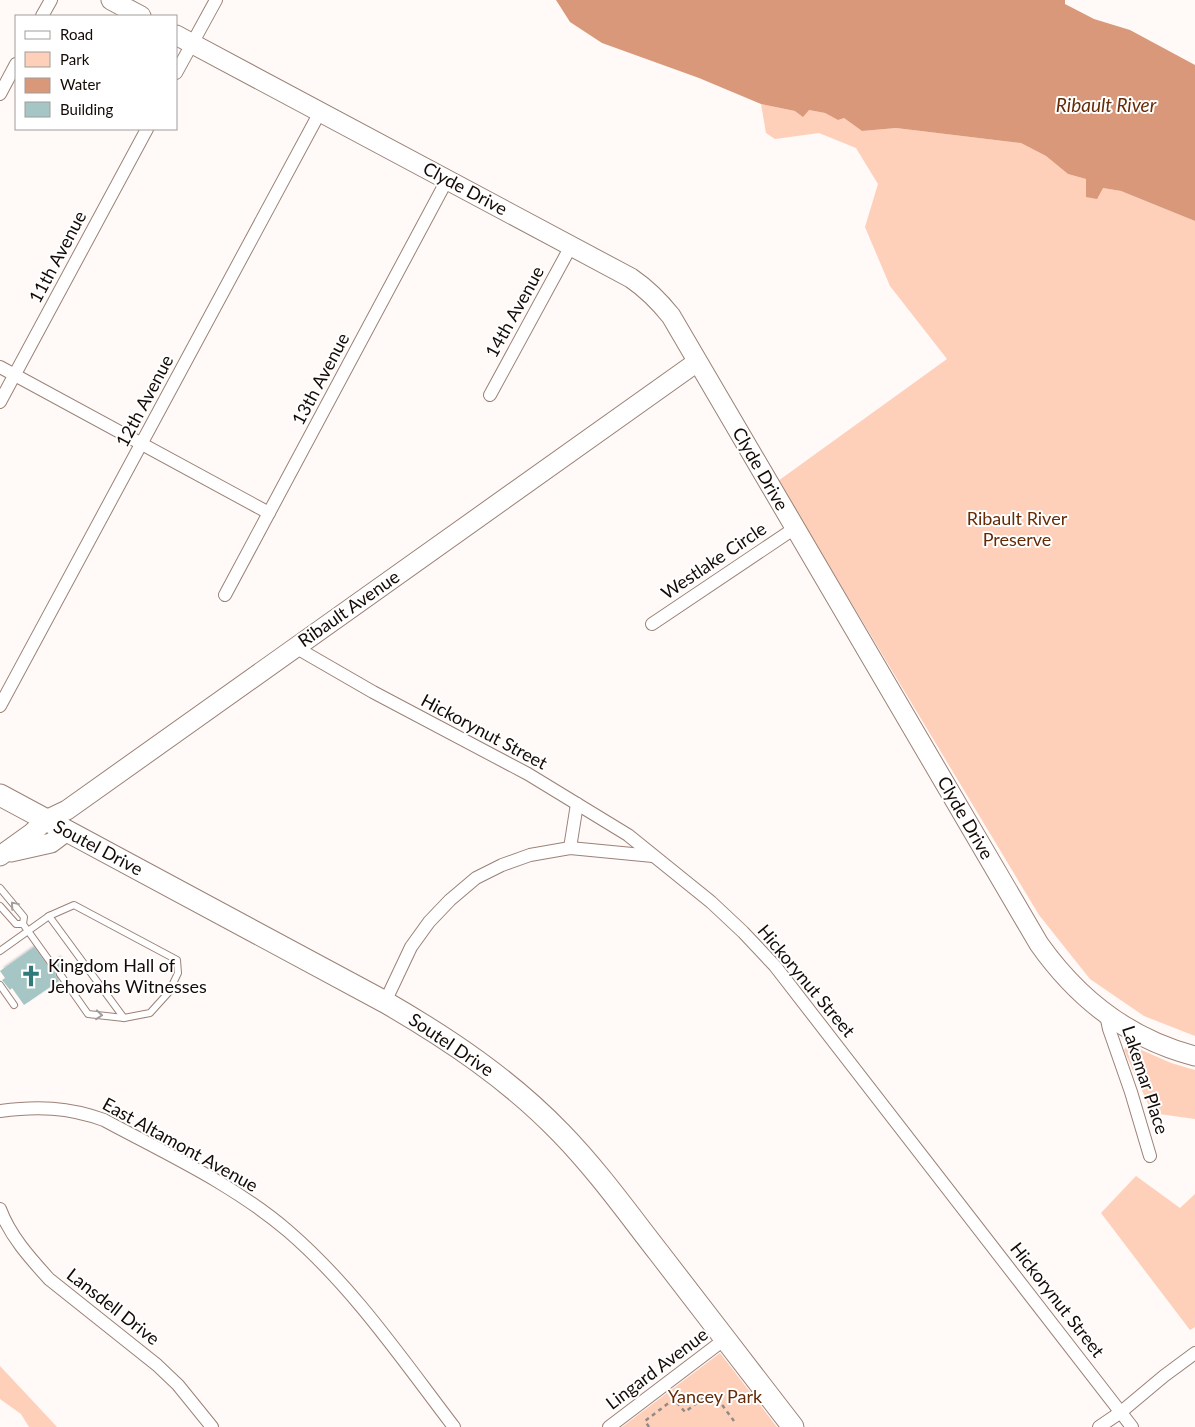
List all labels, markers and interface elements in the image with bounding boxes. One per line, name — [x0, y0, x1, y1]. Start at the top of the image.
legend — [15, 15, 178, 130]
text: Road — [60, 25, 93, 43]
text: Park — [60, 50, 90, 68]
text: Water — [60, 75, 101, 93]
water label: Ribault River — [1056, 93, 1157, 116]
text: Building — [60, 100, 113, 118]
street label: Clyde Drive — [420, 157, 511, 220]
street label: 11th Avenue — [24, 207, 91, 306]
street label: 14th Avenue — [480, 262, 548, 361]
street label: 13th Avenue — [287, 329, 354, 428]
street label: 12th Avenue — [111, 351, 178, 450]
street label: Clyde Drive — [728, 423, 793, 514]
park label: Ribault River Preserve — [967, 507, 1068, 550]
street label: Westlake Circle — [657, 517, 770, 603]
street label: Ribault Avenue — [293, 565, 403, 651]
street label: Hickorynut Street — [418, 689, 552, 774]
street label: Clyde Drive — [933, 772, 998, 863]
street label: Soutel Drive — [50, 814, 147, 880]
one-way arrow — [11, 902, 20, 911]
street label: Hickorynut Street — [753, 920, 860, 1041]
place label: Kingdom Hall of Jehovahs Witnesses — [48, 954, 207, 997]
church icon: Kingdom Hall of Jehovahs Witnesses — [18, 963, 44, 989]
street label: Soutel Drive — [405, 1008, 498, 1081]
one-way arrow — [95, 1010, 103, 1021]
street label: Lakemar Place — [1118, 1023, 1174, 1137]
street label: East Altamont Avenue — [99, 1092, 262, 1196]
street label: Hickorynut Street — [1006, 1238, 1110, 1362]
street label: Lansdell Drive — [63, 1263, 164, 1349]
street label: Lingard Avenue — [601, 1323, 712, 1414]
park label: Yancey Park — [668, 1385, 763, 1407]

